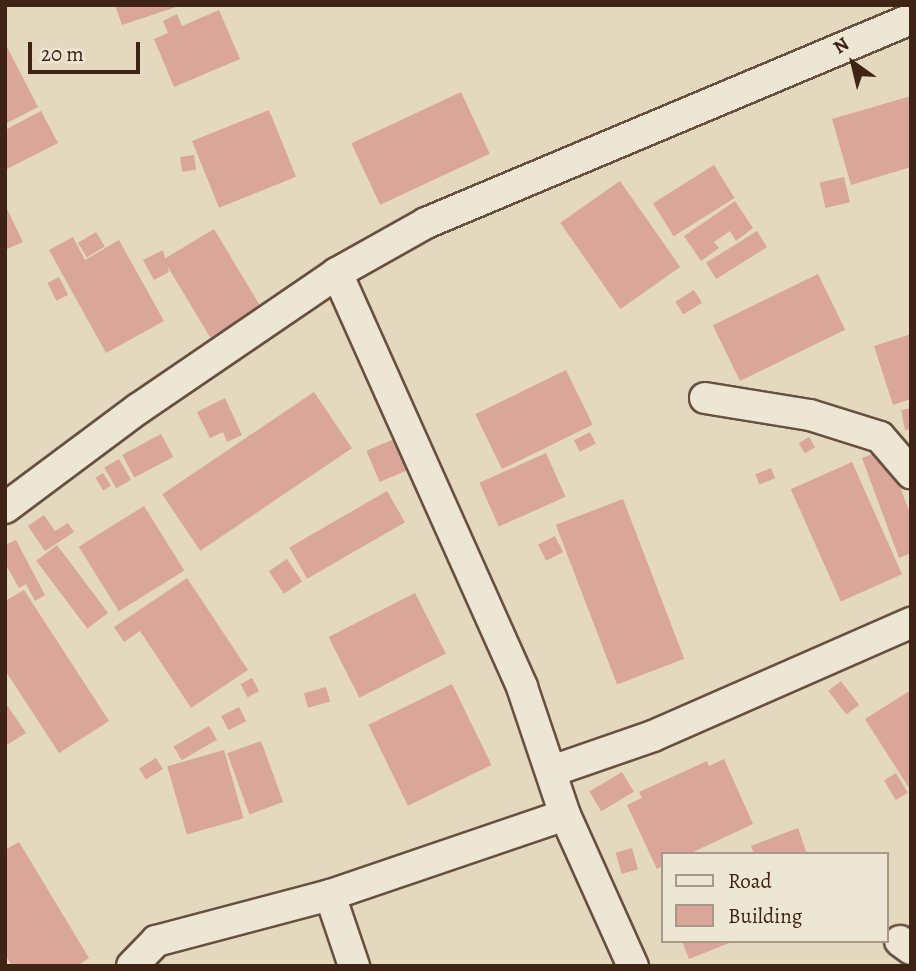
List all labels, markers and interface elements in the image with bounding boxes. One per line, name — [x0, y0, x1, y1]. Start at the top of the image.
scale bar — [32, 28, 144, 72]
north arrow — [818, 28, 888, 98]
text: N — [828, 31, 854, 60]
text: 20 m — [41, 40, 84, 68]
legend — [660, 852, 888, 943]
text: Road — [728, 867, 772, 895]
text: Building — [728, 902, 802, 930]

